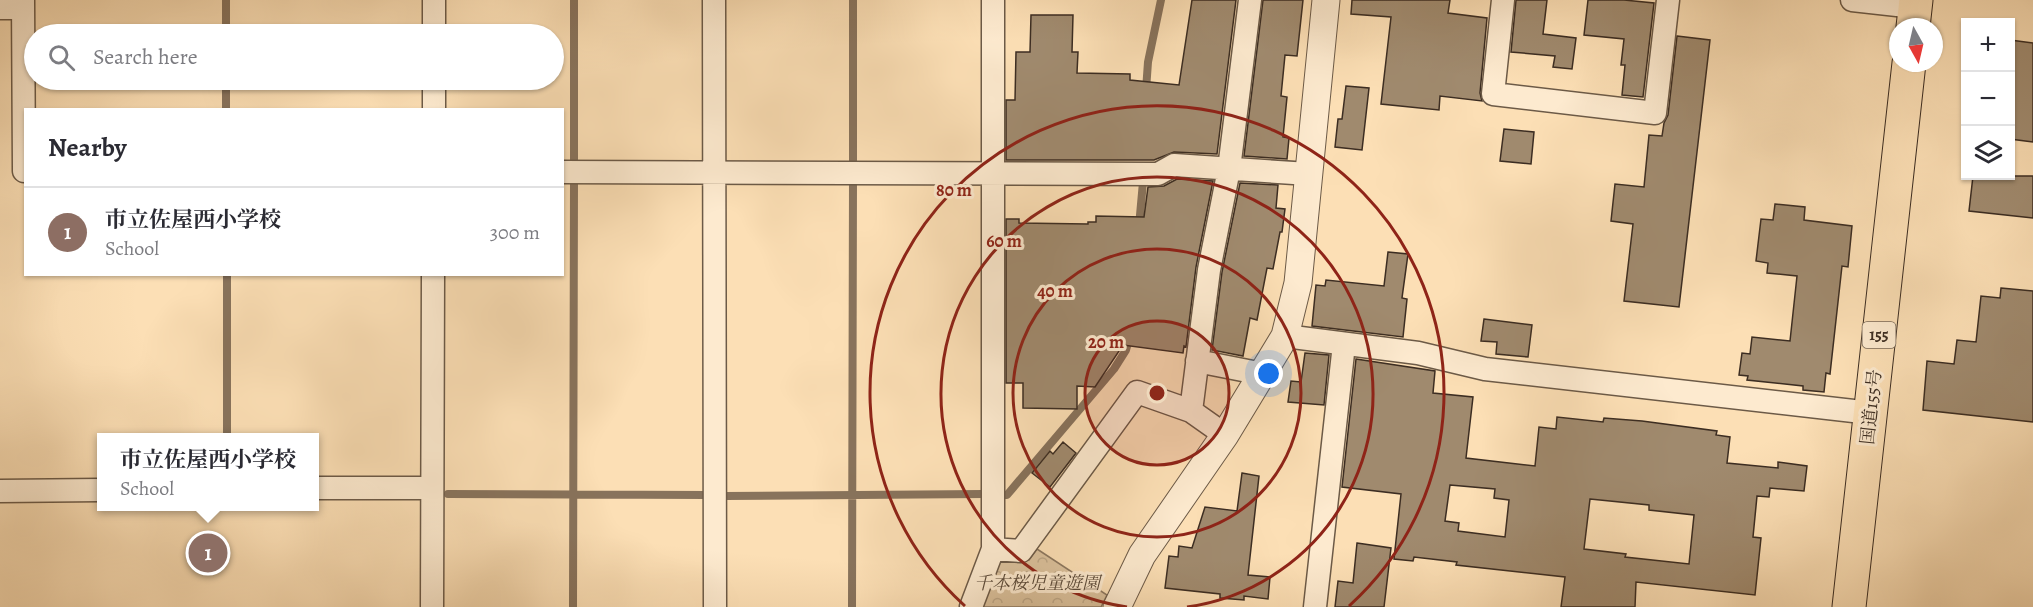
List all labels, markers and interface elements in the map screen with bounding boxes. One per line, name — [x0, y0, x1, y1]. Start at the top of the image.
north arrow — [1889, 18, 1943, 72]
map controls — [1961, 18, 2015, 180]
button: + — [1961, 18, 2015, 72]
search box — [24, 24, 564, 90]
icon: search — [45, 41, 78, 74]
text: Search here — [93, 42, 198, 72]
button: − — [1961, 72, 2015, 126]
button: layers — [1961, 126, 2015, 180]
text: Nearby — [48, 130, 127, 165]
text: 80 m — [936, 178, 972, 202]
text: 市立佐屋西小学校 — [105, 205, 281, 235]
text: 1 — [64, 219, 71, 246]
text: 300 m — [490, 219, 540, 246]
text: 60 m — [986, 229, 1022, 253]
text: School — [105, 235, 159, 262]
text: 40 m — [1037, 279, 1073, 303]
road number: 155 — [1862, 322, 1896, 348]
text: 20 m — [1088, 330, 1124, 354]
your location — [1254, 359, 1283, 388]
street label: 国道155号 — [1855, 368, 1887, 446]
centre of rings — [1147, 383, 1167, 403]
popup — [97, 433, 319, 511]
text: 市立佐屋西小学校 — [120, 445, 296, 475]
text: School — [120, 475, 174, 502]
pin: 1 — [188, 530, 228, 576]
park label: 千本桜児童遊園 — [974, 571, 1103, 595]

